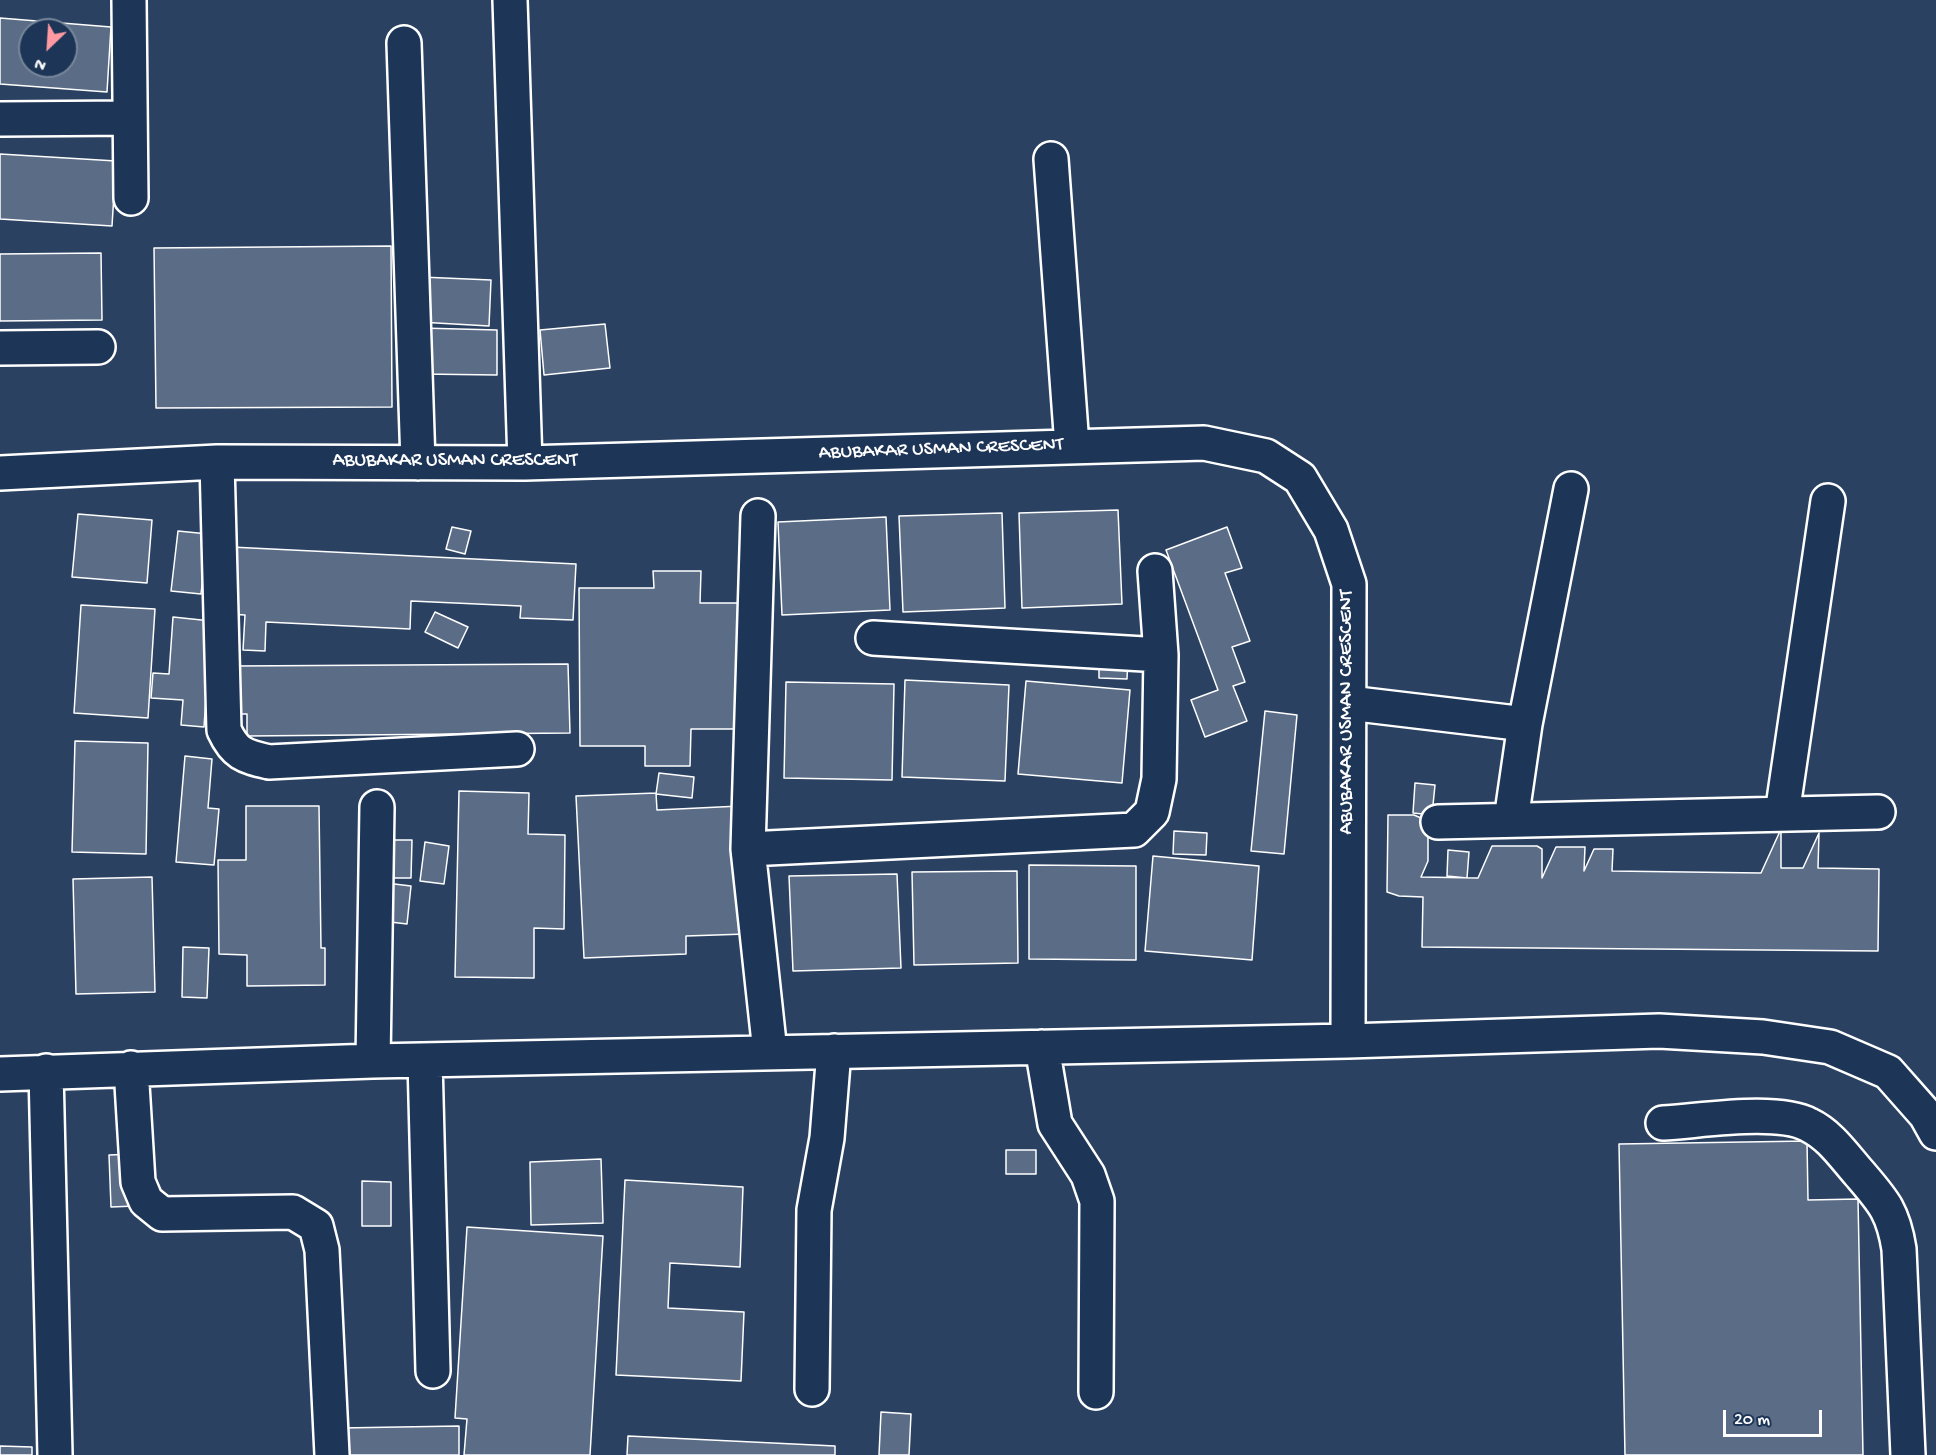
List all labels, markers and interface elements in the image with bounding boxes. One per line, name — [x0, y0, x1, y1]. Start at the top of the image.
north arrow — [18, 18, 78, 78]
text: N — [32, 52, 50, 74]
street label: ABUBAKAR USMAN CRESCENT — [818, 434, 1064, 466]
street label: ABUBAKAR USMAN CRESCENT — [332, 450, 578, 474]
street label: ABUBAKAR USMAN CRESCENT — [1336, 589, 1360, 835]
scale bar — [1726, 1398, 1825, 1436]
text: 20 m — [1734, 1410, 1770, 1431]

